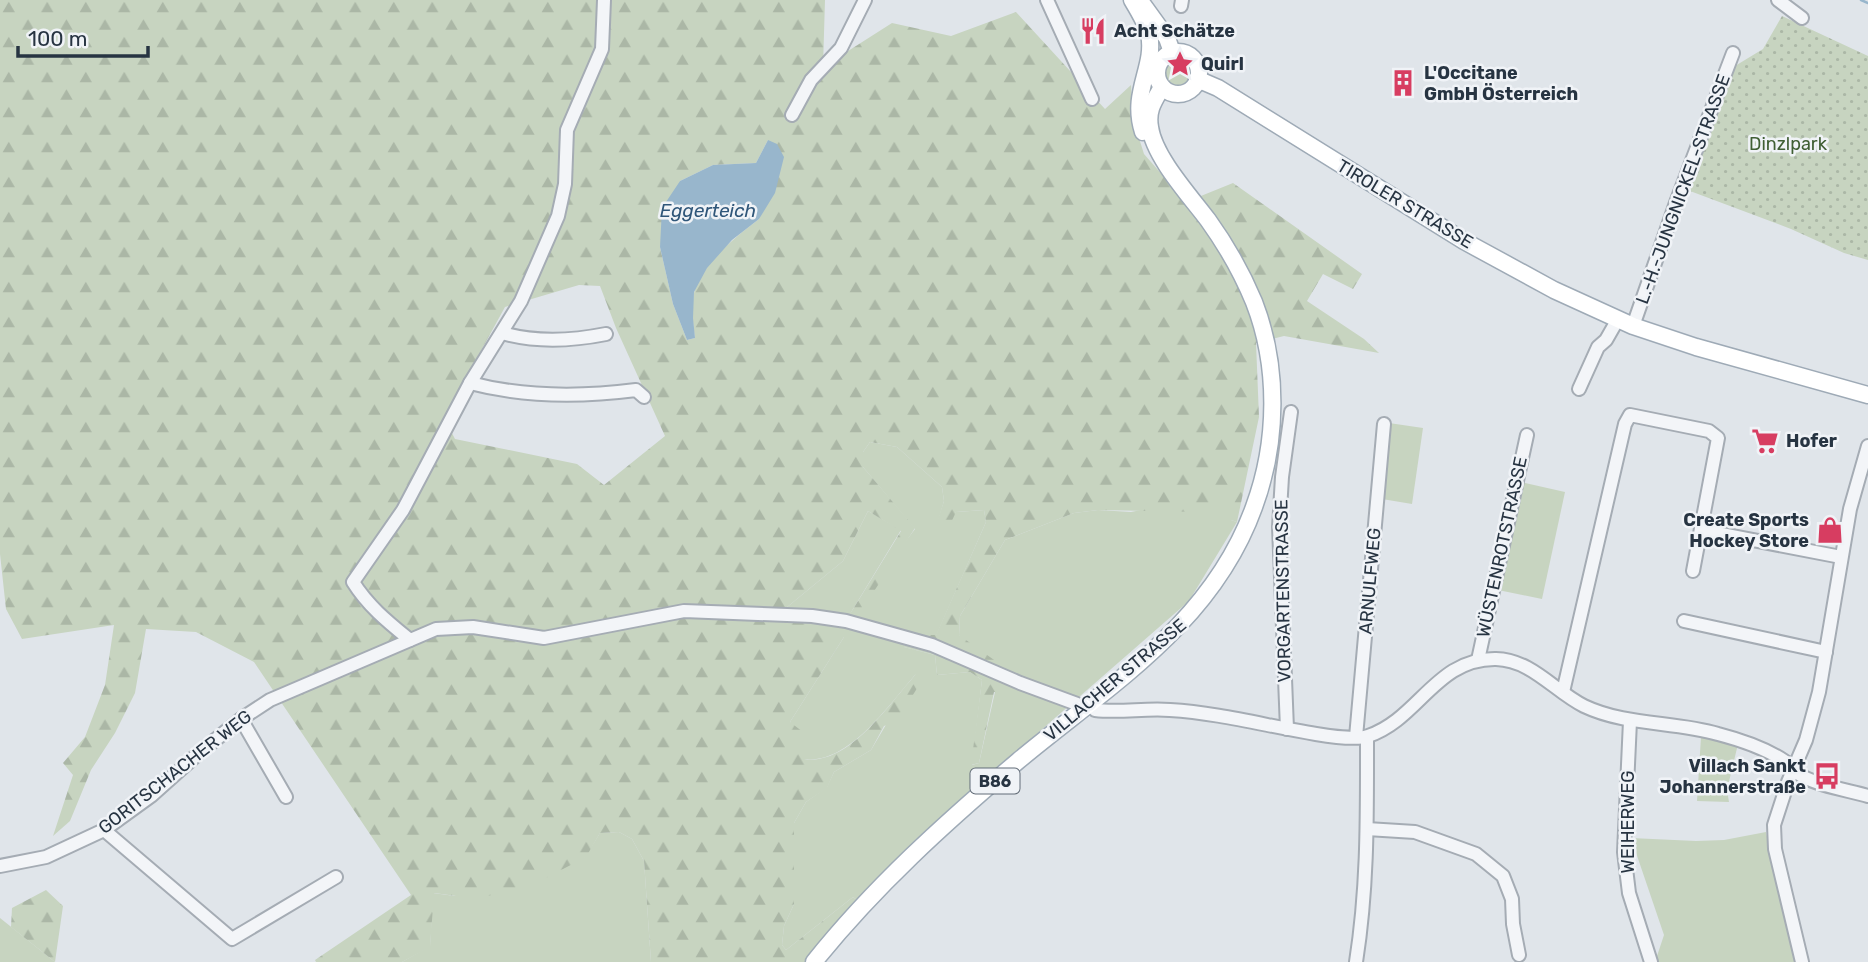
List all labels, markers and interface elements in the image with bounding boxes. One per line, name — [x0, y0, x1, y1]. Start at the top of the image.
scale bar — [18, 14, 147, 58]
restaurant icon: Acht Schätze — [1078, 16, 1108, 46]
place label: Acht Schätze — [1114, 20, 1235, 42]
text: 100 m — [28, 26, 87, 51]
place icon: Quirl — [1165, 49, 1195, 79]
place label: Quirl — [1201, 53, 1244, 75]
place label: L'Occitane GmbH Österreich — [1424, 62, 1578, 105]
building icon: L'Occitane GmbH Österreich — [1388, 68, 1418, 98]
street label: L.-H.-JUNGNICKEL-STRASSE — [1631, 71, 1735, 307]
park label: Dinzlpark — [1749, 133, 1828, 155]
street label: TIROLER STRASSE — [1333, 155, 1477, 253]
water label: Eggerteich — [660, 199, 756, 222]
supermarket icon: Hofer — [1750, 426, 1780, 456]
place label: Hofer — [1786, 430, 1837, 452]
street label: WÜSTENROTSTRASSE — [1472, 455, 1532, 639]
street label: VORGARTENSTRASSE — [1270, 499, 1296, 683]
place label: Create Sports Hockey Store — [1683, 509, 1809, 552]
shop icon: Create Sports Hockey Store — [1815, 515, 1845, 545]
street label: ARNULFWEG — [1354, 527, 1386, 635]
street label: VILLACHER STRASSE — [1039, 614, 1191, 746]
street label: GORITSCHACHER WEG — [94, 705, 256, 839]
place label: Villach Sankt Johannerstraße — [1659, 755, 1806, 798]
bus stop icon: Villach Sankt Johannerstraße — [1812, 761, 1842, 791]
road number: B86 — [970, 768, 1020, 794]
street label: WEIHERWEG — [1617, 770, 1639, 874]

